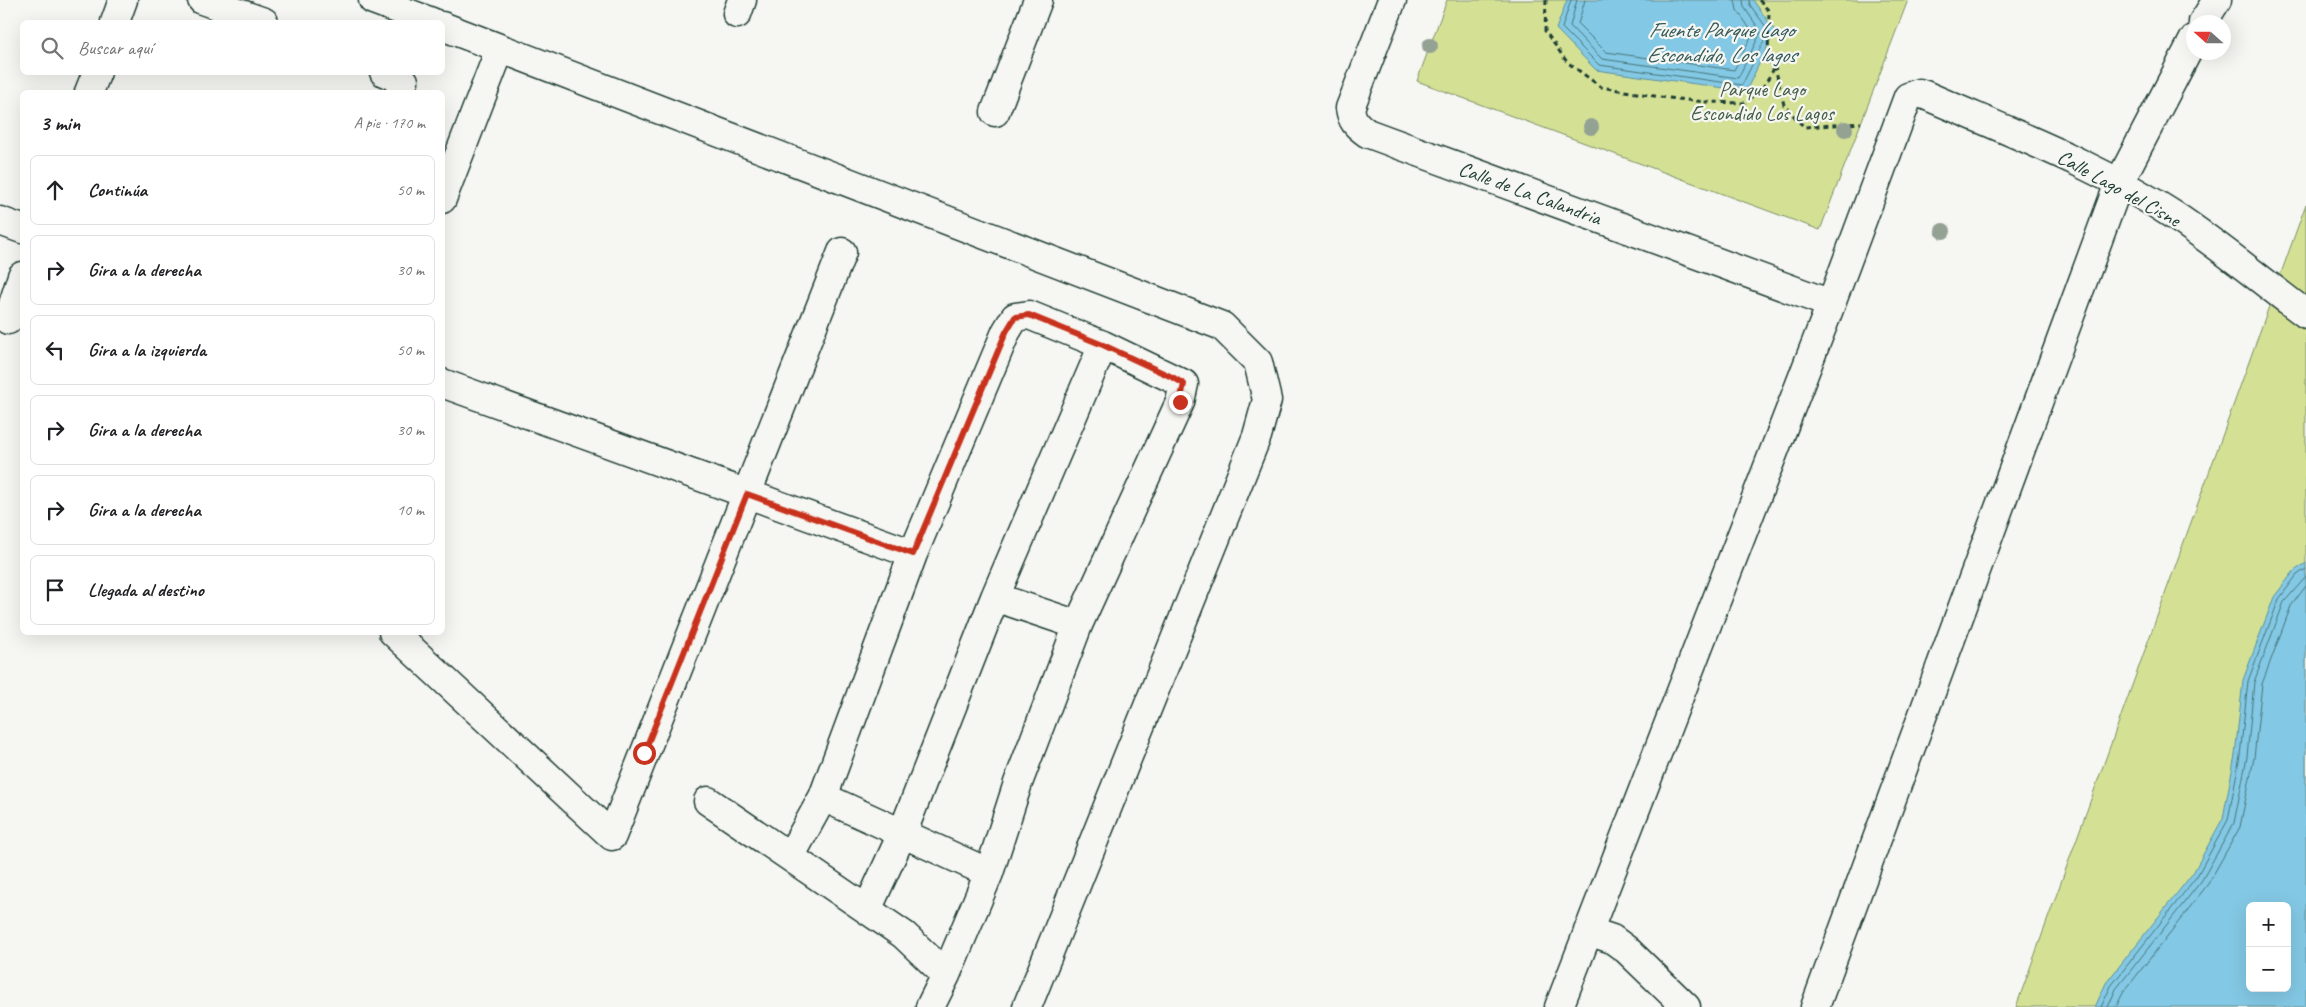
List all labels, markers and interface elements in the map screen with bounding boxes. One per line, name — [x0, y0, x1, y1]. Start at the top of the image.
north arrow — [2186, 15, 2231, 60]
water label: Fuente Parque Lago Escondido, Los lagos — [1647, 16, 1800, 69]
search box — [20, 20, 445, 75]
icon: search — [38, 34, 66, 62]
text: Buscar aquí — [78, 36, 152, 60]
park label: Parque Lago Escondido Los Lagos — [1690, 76, 1836, 126]
text: 3 min — [40, 110, 80, 136]
text: A pie · 170 m — [354, 113, 425, 133]
street label: Calle Lago del Cisne — [2053, 144, 2187, 234]
street label: Calle de La Calandria — [1455, 155, 1606, 231]
icon: ahead — [41, 176, 69, 204]
text: Continúa — [88, 178, 147, 202]
text: 50 m — [397, 180, 424, 200]
icon: right — [41, 256, 69, 284]
text: Gira a la derecha — [88, 258, 201, 282]
text: 30 m — [397, 260, 424, 280]
icon: left — [41, 336, 69, 364]
text: Gira a la izquierda — [88, 338, 206, 362]
text: 50 m — [397, 340, 424, 360]
route end — [1169, 391, 1192, 414]
icon: right — [41, 416, 69, 444]
text: Gira a la derecha — [88, 418, 201, 442]
text: 30 m — [397, 420, 424, 440]
icon: right — [41, 496, 69, 524]
text: Gira a la derecha — [88, 498, 201, 522]
text: 10 m — [397, 500, 424, 520]
icon: arrive — [41, 576, 69, 604]
text: Llegada al destino — [88, 578, 204, 602]
route start — [633, 742, 656, 765]
map controls — [2246, 902, 2291, 992]
button: + — [2246, 902, 2291, 947]
button: − — [2246, 947, 2291, 992]

